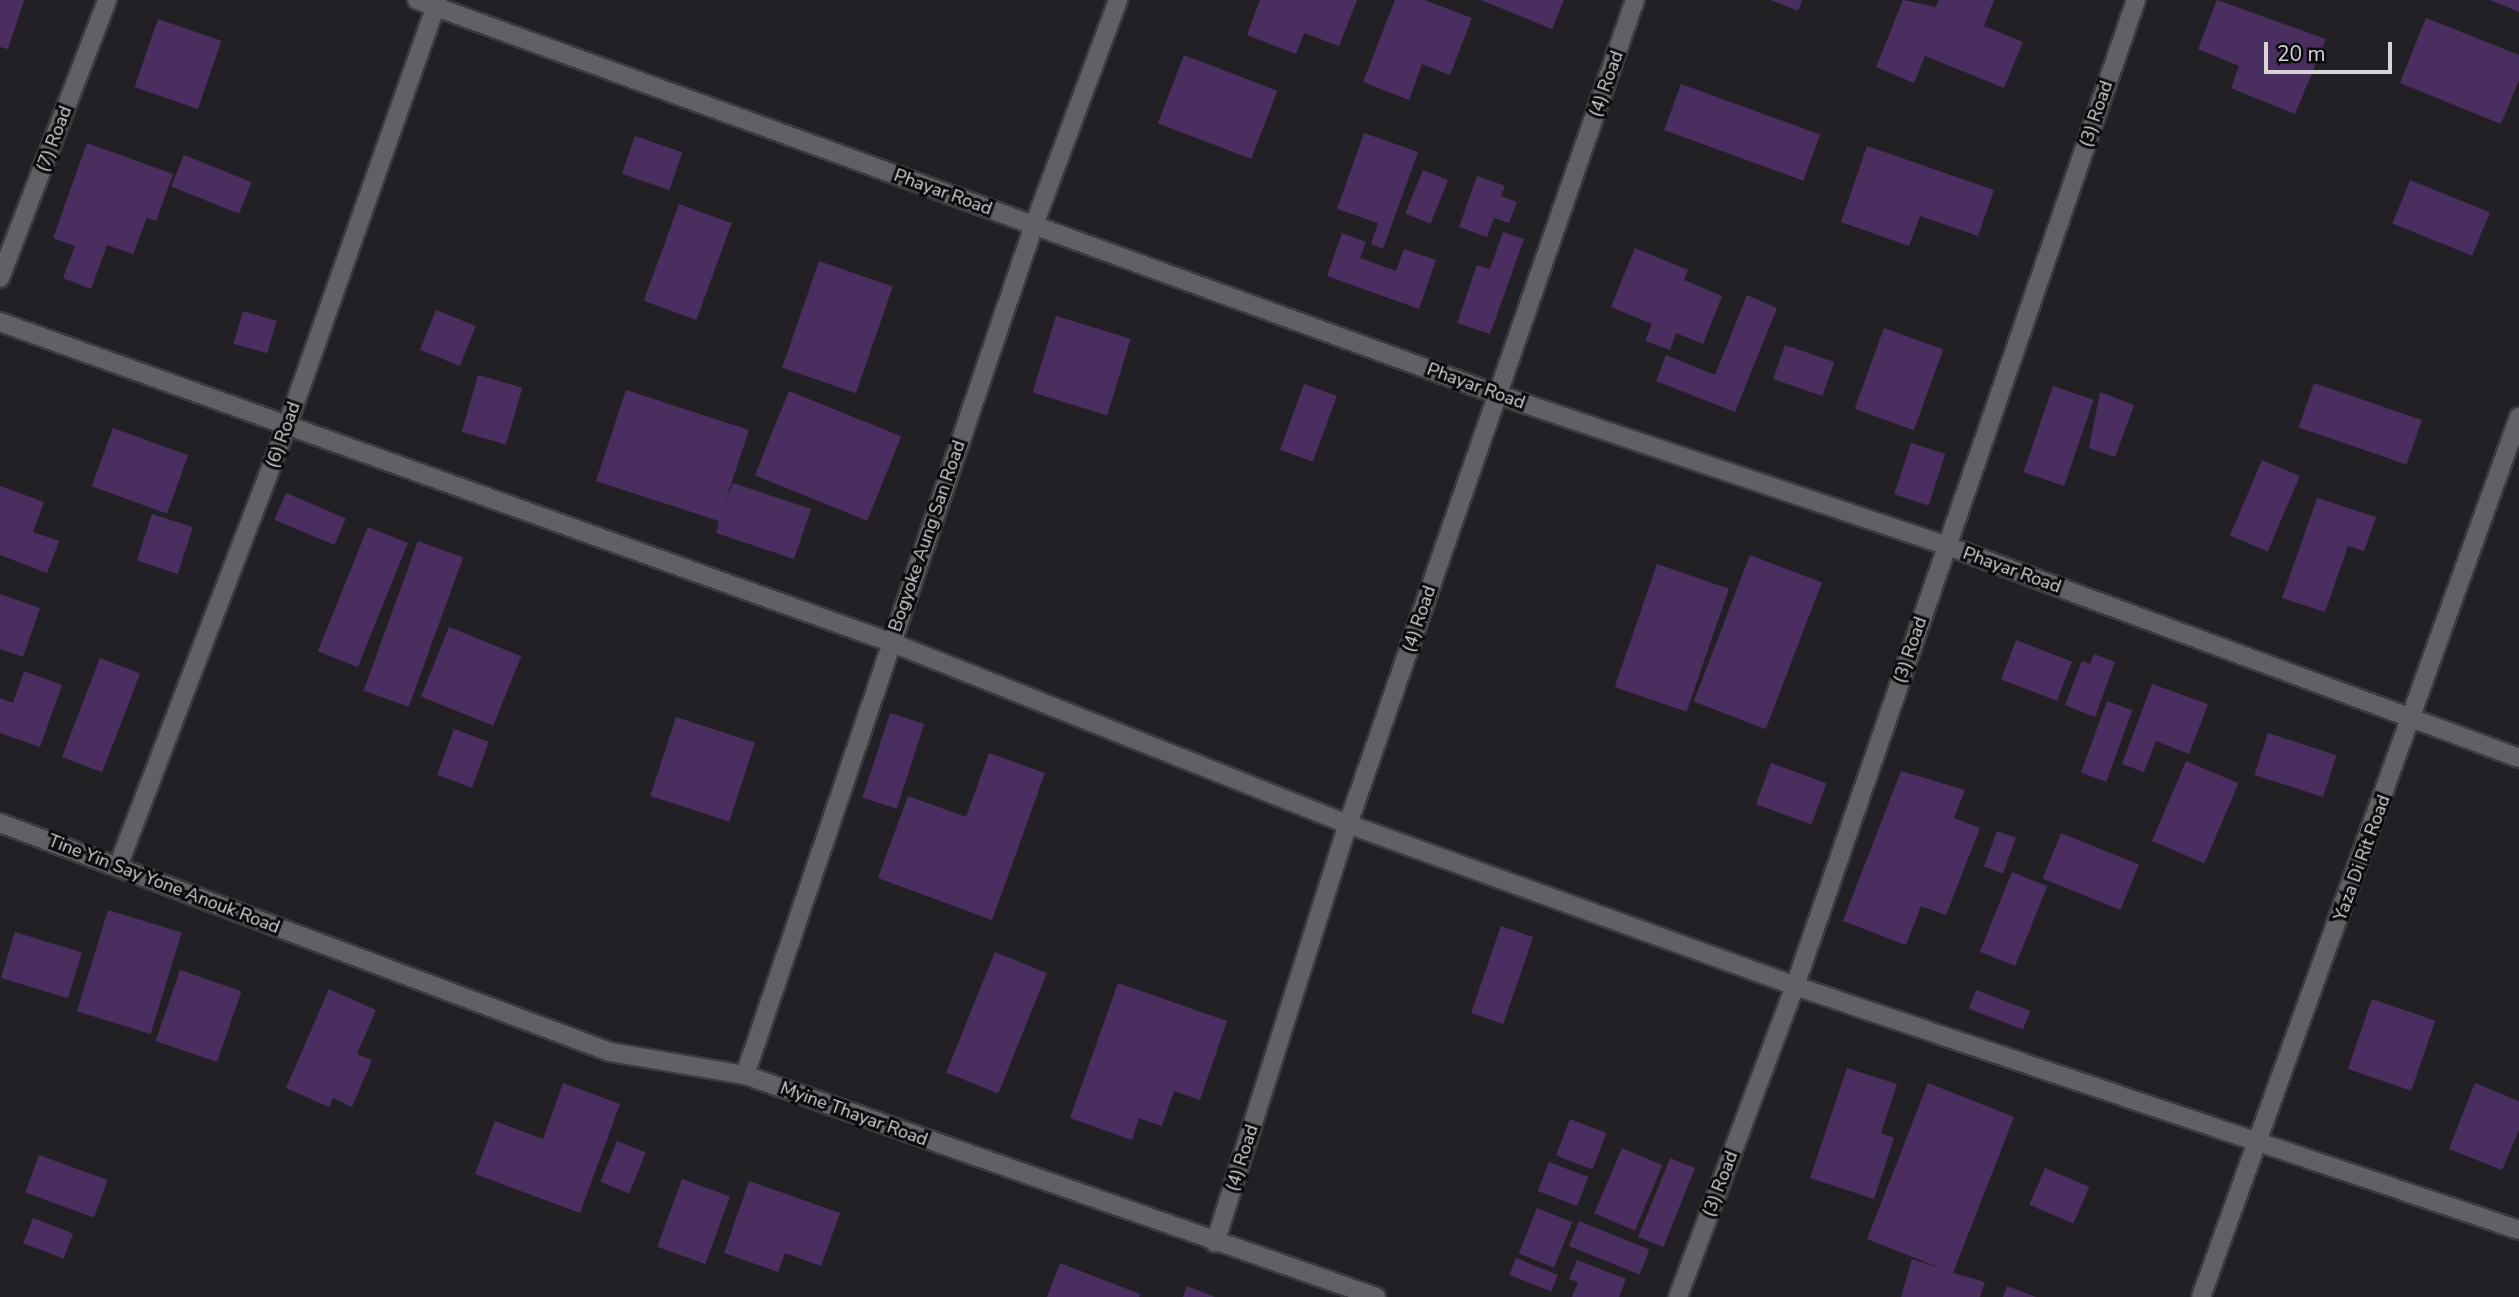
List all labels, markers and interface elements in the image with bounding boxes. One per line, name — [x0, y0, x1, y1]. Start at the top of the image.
scale bar — [2267, 28, 2395, 72]
text: 20 m — [2277, 40, 2326, 68]
street label: (4) Road — [1584, 48, 1628, 120]
street label: (3) Road — [2075, 78, 2117, 150]
street label: (7) Road — [32, 103, 76, 175]
street label: Phayar Road — [891, 164, 995, 220]
street label: Phayar Road — [1424, 358, 1528, 414]
street label: (6) Road — [261, 399, 305, 471]
street label: Bogyoke Aung San Road — [884, 438, 970, 634]
street label: Phayar Road — [1960, 542, 2064, 598]
street label: (4) Road — [1398, 583, 1440, 655]
street label: (3) Road — [1889, 614, 1931, 686]
street label: Yaza Di Rit Road — [2329, 792, 2395, 924]
street label: Tine Yin Say Yone Anouk Road — [45, 830, 283, 938]
street label: Myine Thayar Road — [777, 1077, 931, 1151]
street label: (4) Road — [1221, 1122, 1263, 1194]
street label: (3) Road — [1698, 1148, 1742, 1220]

